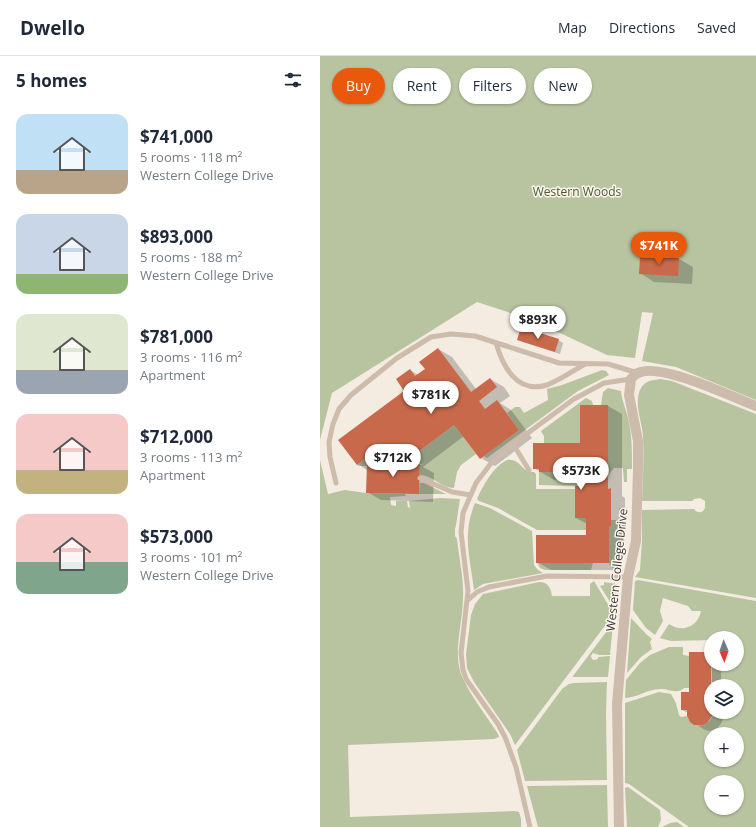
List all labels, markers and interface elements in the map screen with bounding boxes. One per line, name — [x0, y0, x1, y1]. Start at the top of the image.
text: Dwello — [20, 15, 85, 41]
text: Map — [558, 18, 587, 37]
text: Directions — [609, 18, 675, 37]
text: Saved — [697, 18, 736, 37]
chip: Buy — [332, 68, 385, 104]
chip: Rent — [393, 68, 451, 104]
chip: Filters — [459, 68, 526, 104]
chip: New — [534, 68, 592, 104]
text: 5 homes — [16, 69, 87, 92]
icon: filters — [282, 69, 304, 91]
text: $741,000 — [140, 125, 213, 148]
icon: home — [48, 130, 96, 178]
text: 5 rooms · 118 m² — [140, 148, 242, 166]
text: Western College Drive — [140, 166, 274, 184]
park label: Western Woods — [533, 183, 622, 200]
text: $893,000 — [140, 225, 213, 248]
icon: home — [48, 230, 96, 278]
pin: $741K — [631, 232, 687, 266]
text: $741K — [640, 236, 678, 254]
text: 5 rooms · 188 m² — [140, 248, 242, 266]
text: Western College Drive — [140, 266, 274, 284]
pin: $893K — [510, 306, 566, 340]
text: $893K — [519, 310, 557, 328]
text: $781,000 — [140, 325, 213, 348]
icon: home — [48, 330, 96, 378]
text: 3 rooms · 116 m² — [140, 348, 242, 366]
text: Apartment — [140, 366, 205, 384]
pin: $781K — [403, 381, 459, 415]
text: $781K — [412, 385, 450, 403]
text: $712,000 — [140, 425, 213, 448]
icon: home — [48, 430, 96, 478]
pin: $712K — [365, 444, 421, 478]
text: 3 rooms · 113 m² — [140, 448, 242, 466]
text: $712K — [374, 448, 412, 466]
pin: $573K — [553, 457, 609, 491]
text: $573K — [562, 461, 600, 479]
text: Apartment — [140, 466, 205, 484]
street label: Western College Drive — [602, 508, 631, 632]
text: $573,000 — [140, 525, 213, 548]
icon: home — [48, 530, 96, 578]
text: 3 rooms · 101 m² — [140, 548, 242, 566]
text: Western College Drive — [140, 566, 274, 584]
north arrow — [704, 631, 744, 671]
map controls — [704, 631, 744, 815]
button: layers — [704, 679, 744, 719]
button: + — [704, 727, 744, 767]
button: − — [704, 775, 744, 815]

